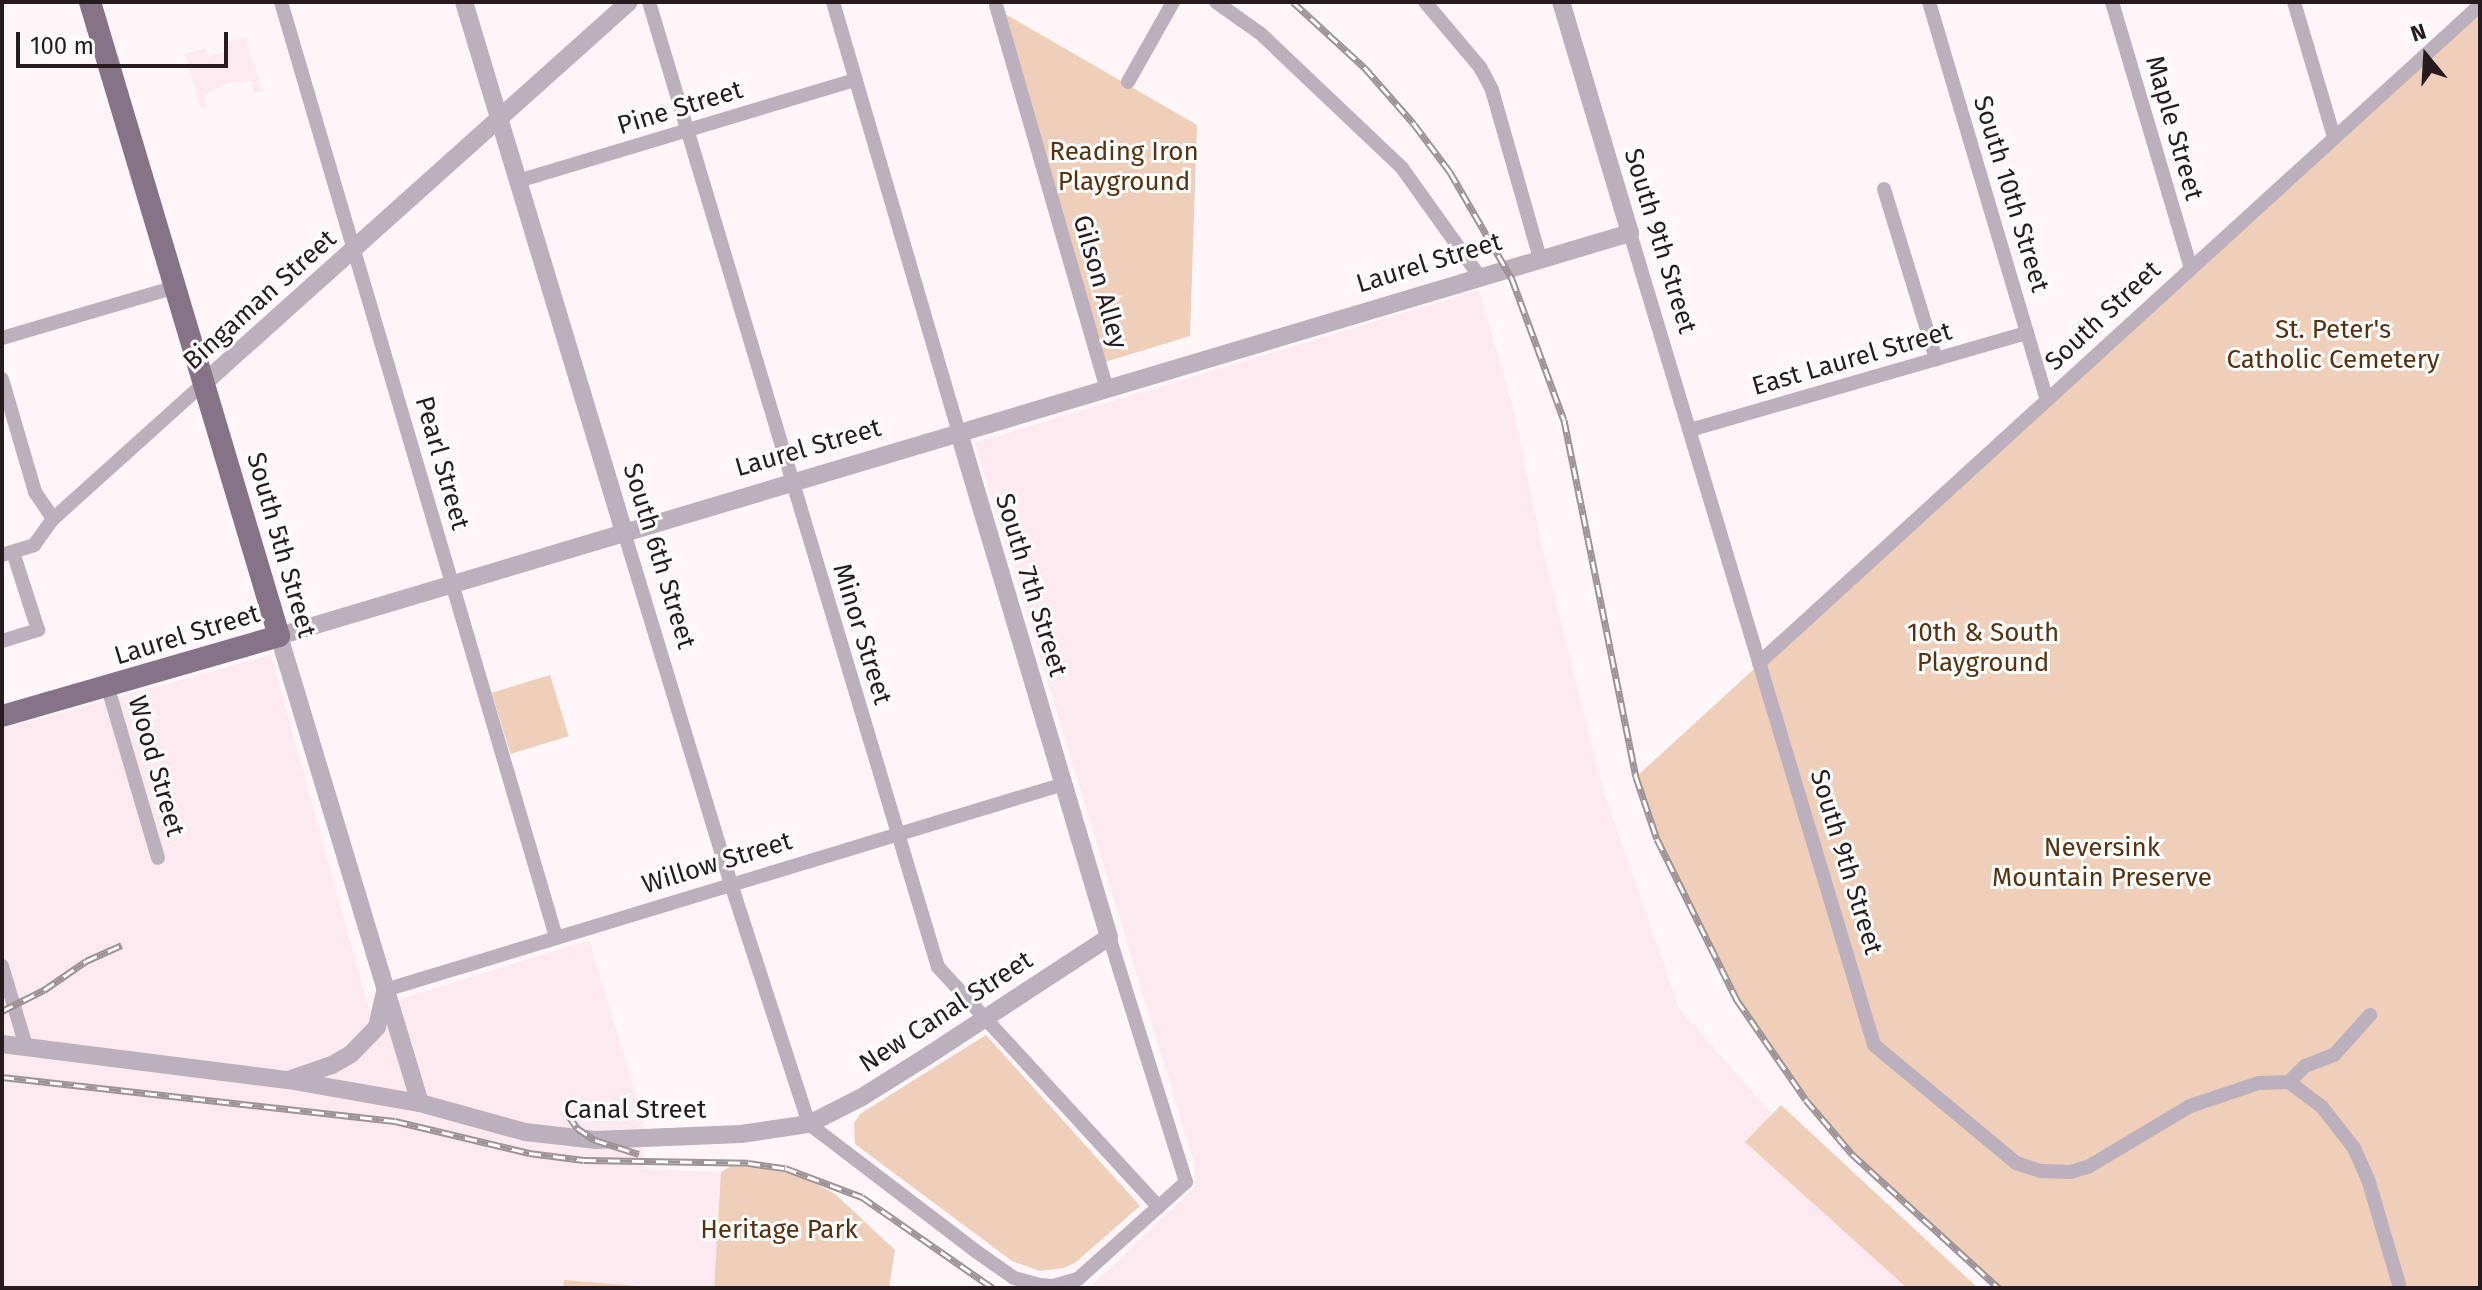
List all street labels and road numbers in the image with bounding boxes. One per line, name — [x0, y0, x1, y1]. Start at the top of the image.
street label: Maple Street — [2138, 52, 2210, 204]
street label: Pine Street — [614, 74, 746, 142]
street label: South 10th Street — [1966, 92, 2056, 296]
street label: South 9th Street — [1617, 145, 1703, 337]
street label: Gilson Alley — [1066, 212, 1134, 352]
street label: Bingaman Street — [177, 223, 343, 377]
street label: Laurel Street — [1353, 226, 1505, 300]
street label: South Street — [2039, 255, 2167, 377]
street label: East Laurel Street — [1749, 316, 1955, 402]
street label: Pearl Street — [408, 393, 476, 533]
street label: Laurel Street — [731, 412, 885, 484]
street label: South 5th Street — [240, 449, 322, 641]
street label: South 6th Street — [616, 460, 702, 652]
street label: South 7th Street — [988, 490, 1074, 680]
street label: Minor Street — [826, 560, 898, 708]
street label: Laurel Street — [111, 598, 263, 672]
street label: Wood Street — [121, 692, 191, 840]
street label: South 9th Street — [1803, 766, 1889, 958]
street label: Willow Street — [638, 825, 796, 901]
street label: New Canal Street — [854, 944, 1038, 1080]
street label: Canal Street — [564, 1094, 706, 1126]

